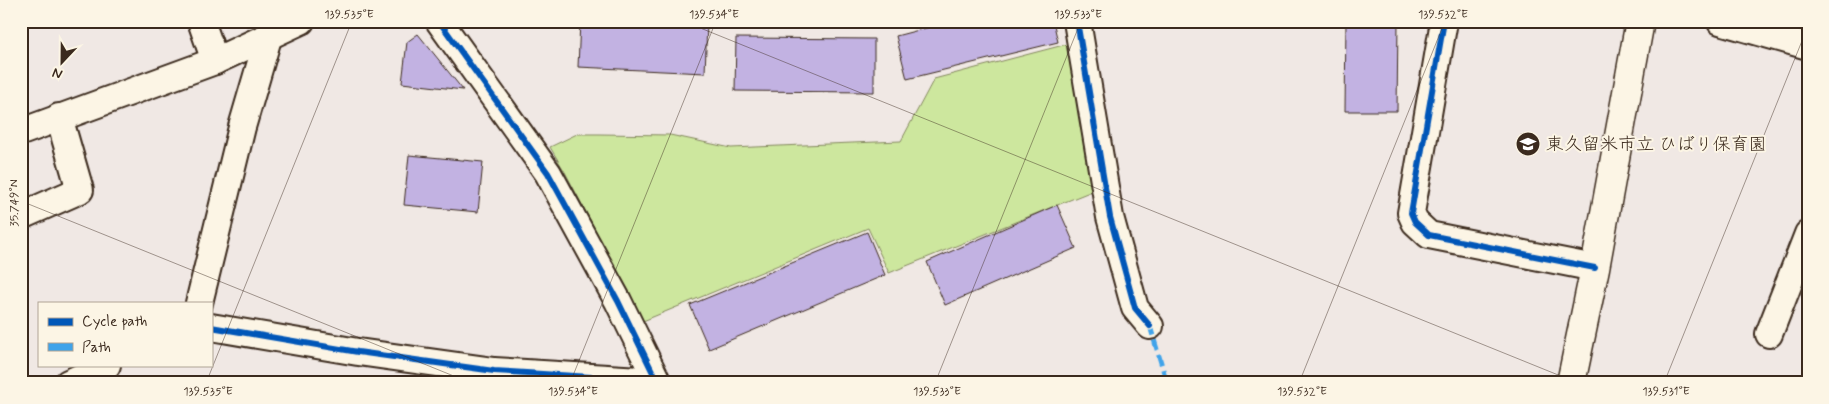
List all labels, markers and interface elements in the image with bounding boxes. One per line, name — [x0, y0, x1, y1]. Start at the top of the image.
text: 139.535°E — [324, 7, 374, 23]
text: 139.534°E — [689, 7, 739, 23]
text: 139.533°E — [1054, 7, 1102, 23]
text: 139.532°E — [1418, 7, 1468, 23]
north arrow — [38, 38, 88, 88]
text: N — [50, 63, 65, 83]
school or university icon: 東久留米市立 ひばり保育園 — [1515, 131, 1541, 157]
place label: 東久留米市立 ひばり保育園 — [1546, 133, 1767, 157]
text: 35.749°N — [7, 179, 23, 227]
legend — [38, 302, 212, 366]
text: Cycle path — [82, 312, 147, 332]
text: Path — [82, 338, 111, 358]
text: 139.535°E — [183, 384, 233, 400]
text: 139.534°E — [548, 384, 598, 400]
text: 139.533°E — [913, 384, 961, 400]
text: 139.532°E — [1277, 384, 1327, 400]
text: 139.531°E — [1642, 384, 1690, 400]

